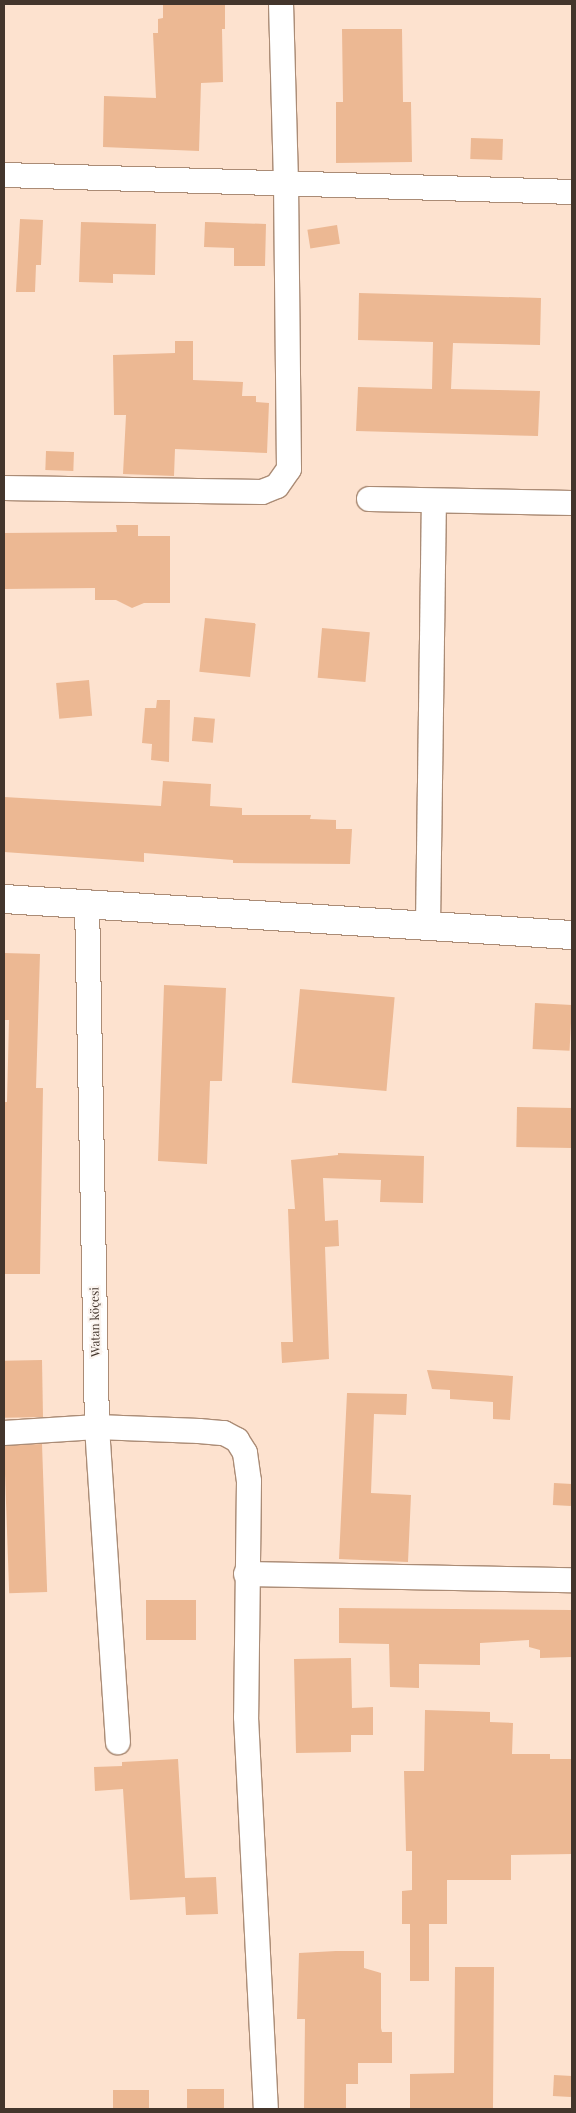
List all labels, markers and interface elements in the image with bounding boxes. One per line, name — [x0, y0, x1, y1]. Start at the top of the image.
street label: Watan köçesi — [87, 1287, 103, 1357]

